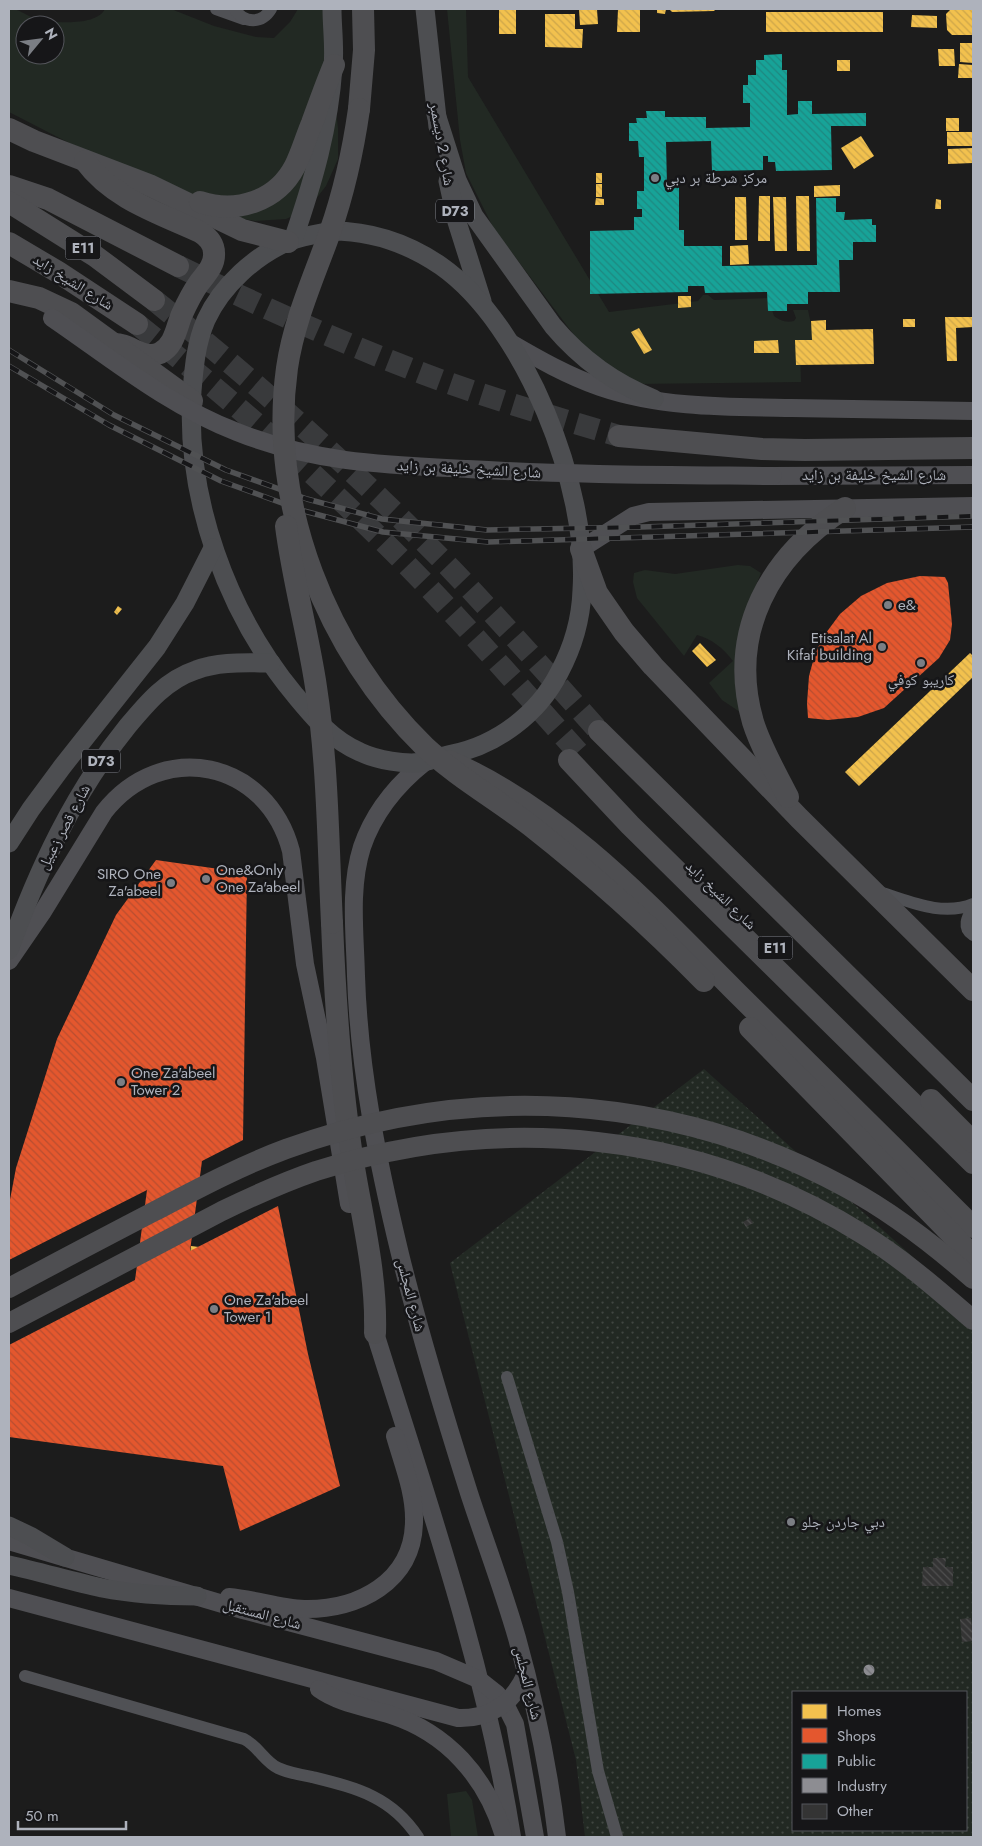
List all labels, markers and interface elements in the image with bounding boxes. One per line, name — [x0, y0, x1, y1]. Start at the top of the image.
north arrow — [15, 15, 65, 65]
text: N — [40, 24, 63, 43]
street label: شارع 2 ديسمبر — [424, 100, 460, 187]
place label: مركز شرطة بر دبي — [665, 167, 767, 190]
marker: مركز شرطة بر دبي — [649, 172, 661, 184]
road number: D73 — [436, 200, 474, 222]
road number: E11 — [66, 237, 100, 260]
street label: شارع الشيخ زايد — [28, 249, 118, 316]
street label: شارع الشيخ خليفة بن زايد — [396, 454, 542, 484]
street label: شارع الشيخ خليفة بن زايد — [802, 464, 946, 486]
place label: e& — [898, 594, 916, 616]
marker: e& — [882, 599, 894, 611]
place label: Etisalat Al Kifaf building — [787, 627, 872, 666]
marker: Etisalat Al Kifaf building — [876, 641, 888, 653]
marker: كاريبو كوفي — [915, 657, 927, 669]
place label: كاريبو كوفي — [888, 669, 954, 692]
road number: D73 — [82, 749, 120, 772]
street label: شارع قصر زعبيل — [32, 780, 96, 873]
street label: شارع الشيخ زايد — [681, 855, 762, 935]
place label: One&Only One Za'abeel — [216, 859, 300, 898]
place label: SIRO One Za'abeel — [97, 863, 161, 902]
marker: One&Only One Za'abeel — [200, 873, 212, 885]
marker: SIRO One Za'abeel — [165, 877, 177, 889]
road number: E11 — [758, 936, 792, 960]
place label: One Za'abeel Tower 2 — [131, 1062, 215, 1101]
marker: One Za'abeel Tower 2 — [115, 1076, 127, 1088]
street label: شارع المجلس — [391, 1256, 431, 1334]
place label: One Za'abeel Tower 1 — [224, 1289, 308, 1328]
marker: One Za'abeel Tower 1 — [208, 1303, 220, 1315]
place label: دبي جاردن جلو — [801, 1511, 885, 1534]
marker: دبي جاردن جلو — [785, 1516, 797, 1528]
street label: شارع المستقبل — [220, 1593, 304, 1635]
street label: شارع المجلس — [508, 1644, 548, 1722]
legend — [792, 1691, 967, 1831]
text: Homes — [837, 1700, 881, 1722]
text: Shops — [837, 1725, 876, 1747]
text: Public — [837, 1750, 876, 1772]
text: Industry — [837, 1775, 887, 1797]
scale bar — [18, 1798, 125, 1830]
text: Other — [837, 1800, 874, 1822]
text: 50 m — [25, 1805, 59, 1827]

